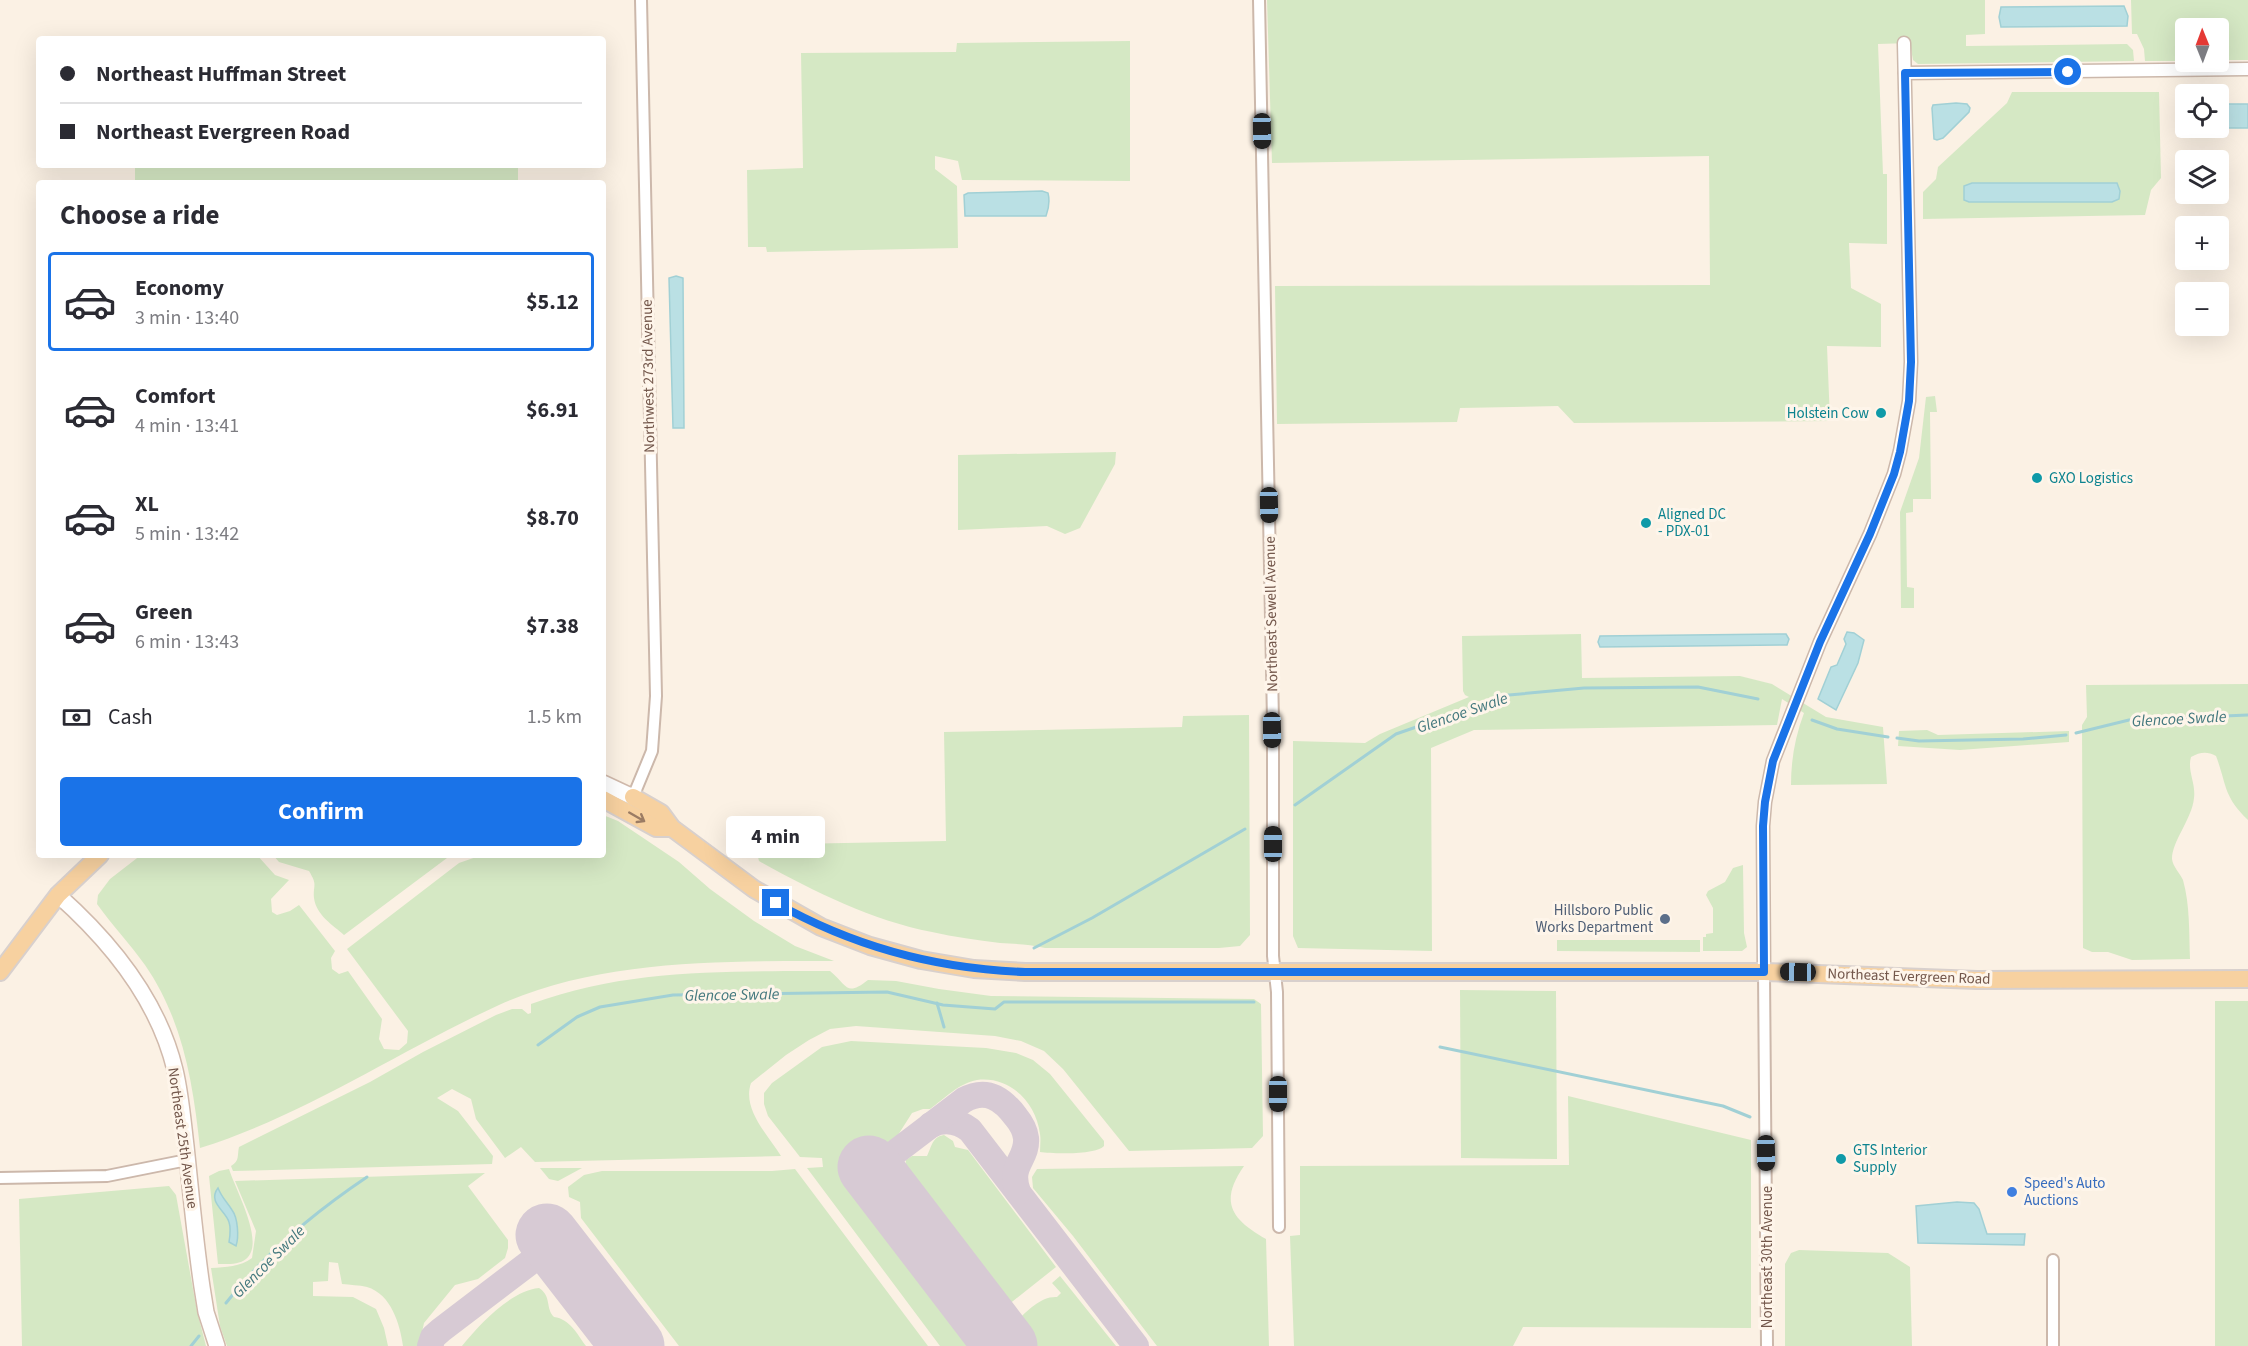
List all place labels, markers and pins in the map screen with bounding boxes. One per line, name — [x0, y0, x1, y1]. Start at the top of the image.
place label: Holstein Cow — [1787, 403, 1869, 424]
marker: Holstein Cow — [1874, 406, 1888, 420]
place label: GXO Logistics — [2049, 468, 2133, 489]
marker: GXO Logistics — [2030, 471, 2044, 485]
place label: Aligned DC - PDX-01 — [1658, 504, 1726, 542]
marker: Aligned DC - PDX-01 — [1639, 516, 1653, 530]
place label: Hillsboro Public Works Department — [1535, 900, 1653, 938]
marker: Hillsboro Public Works Department — [1658, 912, 1672, 926]
place label: GTS Interior Supply — [1853, 1140, 1928, 1178]
marker: GTS Interior Supply — [1834, 1152, 1848, 1166]
place label: Speed's Auto Auctions — [2024, 1173, 2105, 1211]
marker: Speed's Auto Auctions — [2005, 1185, 2019, 1199]

